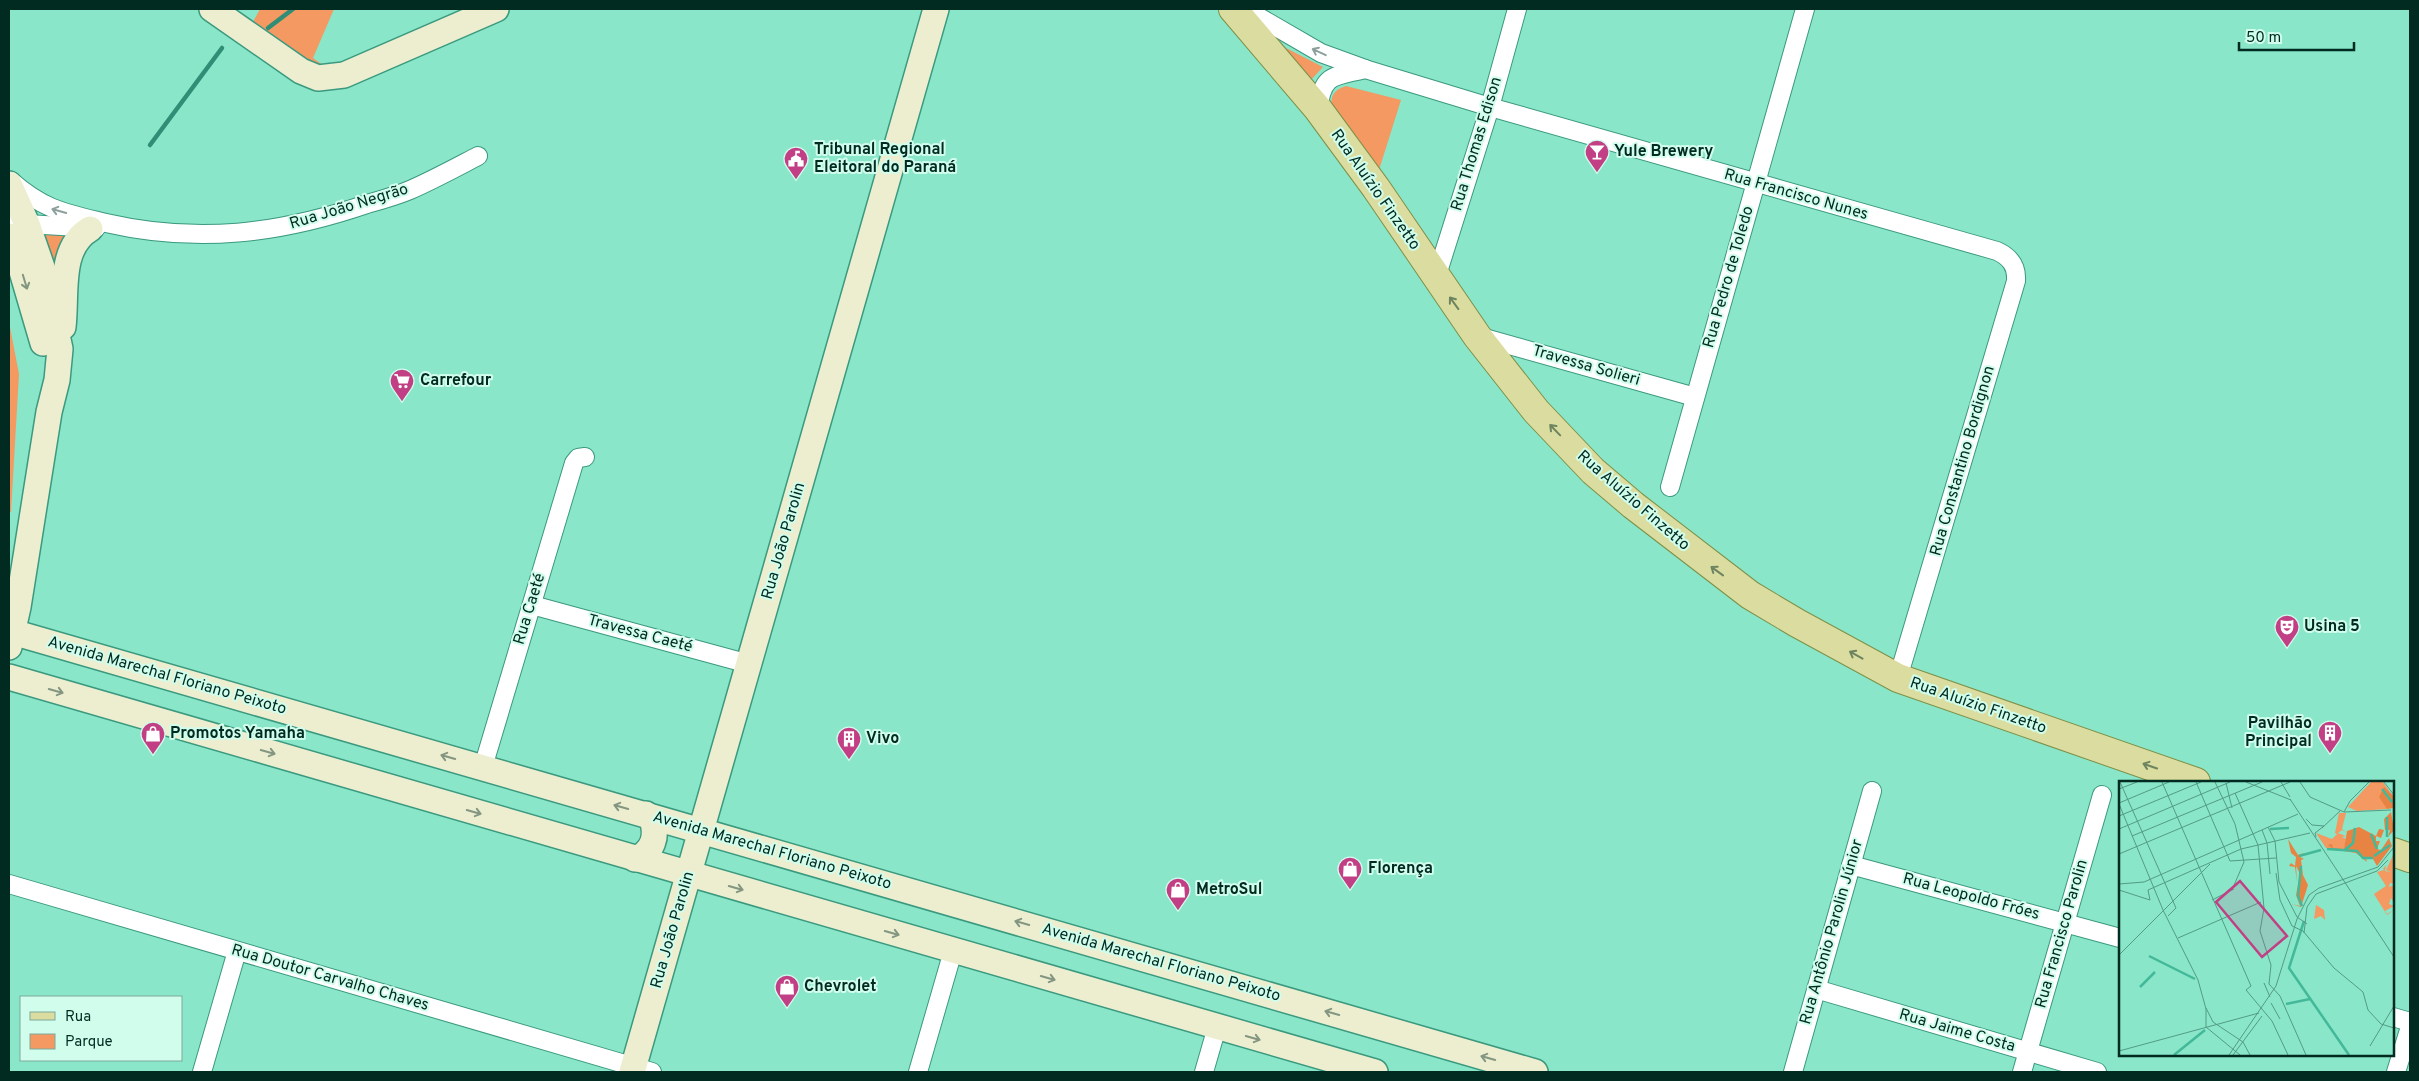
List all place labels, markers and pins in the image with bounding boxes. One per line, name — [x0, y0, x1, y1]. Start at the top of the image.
bar icon: Yule Brewery — [1584, 139, 1610, 173]
place label: Tribunal Regional Eleitoral do Paraná — [814, 140, 956, 178]
place label: Yule Brewery — [1614, 142, 1713, 162]
public building icon: Tribunal Regional Eleitoral do Paraná — [783, 146, 809, 180]
supermarket icon: Carrefour — [389, 368, 415, 402]
place label: Carrefour — [420, 371, 492, 391]
theatre icon: Usina 5 — [2274, 614, 2300, 648]
place label: Usina 5 — [2304, 617, 2360, 637]
place label: Pavilhão Principal — [2245, 714, 2312, 752]
building icon: Pavilhão Principal — [2317, 720, 2343, 754]
shop icon: Promotos Yamaha — [140, 721, 166, 755]
place label: Promotos Yamaha — [170, 724, 305, 744]
building icon: Vivo — [836, 726, 862, 760]
place label: Vivo — [866, 729, 899, 749]
shop icon: Florença — [1337, 856, 1363, 890]
place label: Florença — [1368, 859, 1433, 879]
shop icon: MetroSul — [1165, 877, 1191, 911]
place label: MetroSul — [1196, 880, 1262, 900]
shop icon: Chevrolet — [774, 974, 800, 1008]
place label: Chevrolet — [804, 977, 876, 997]

